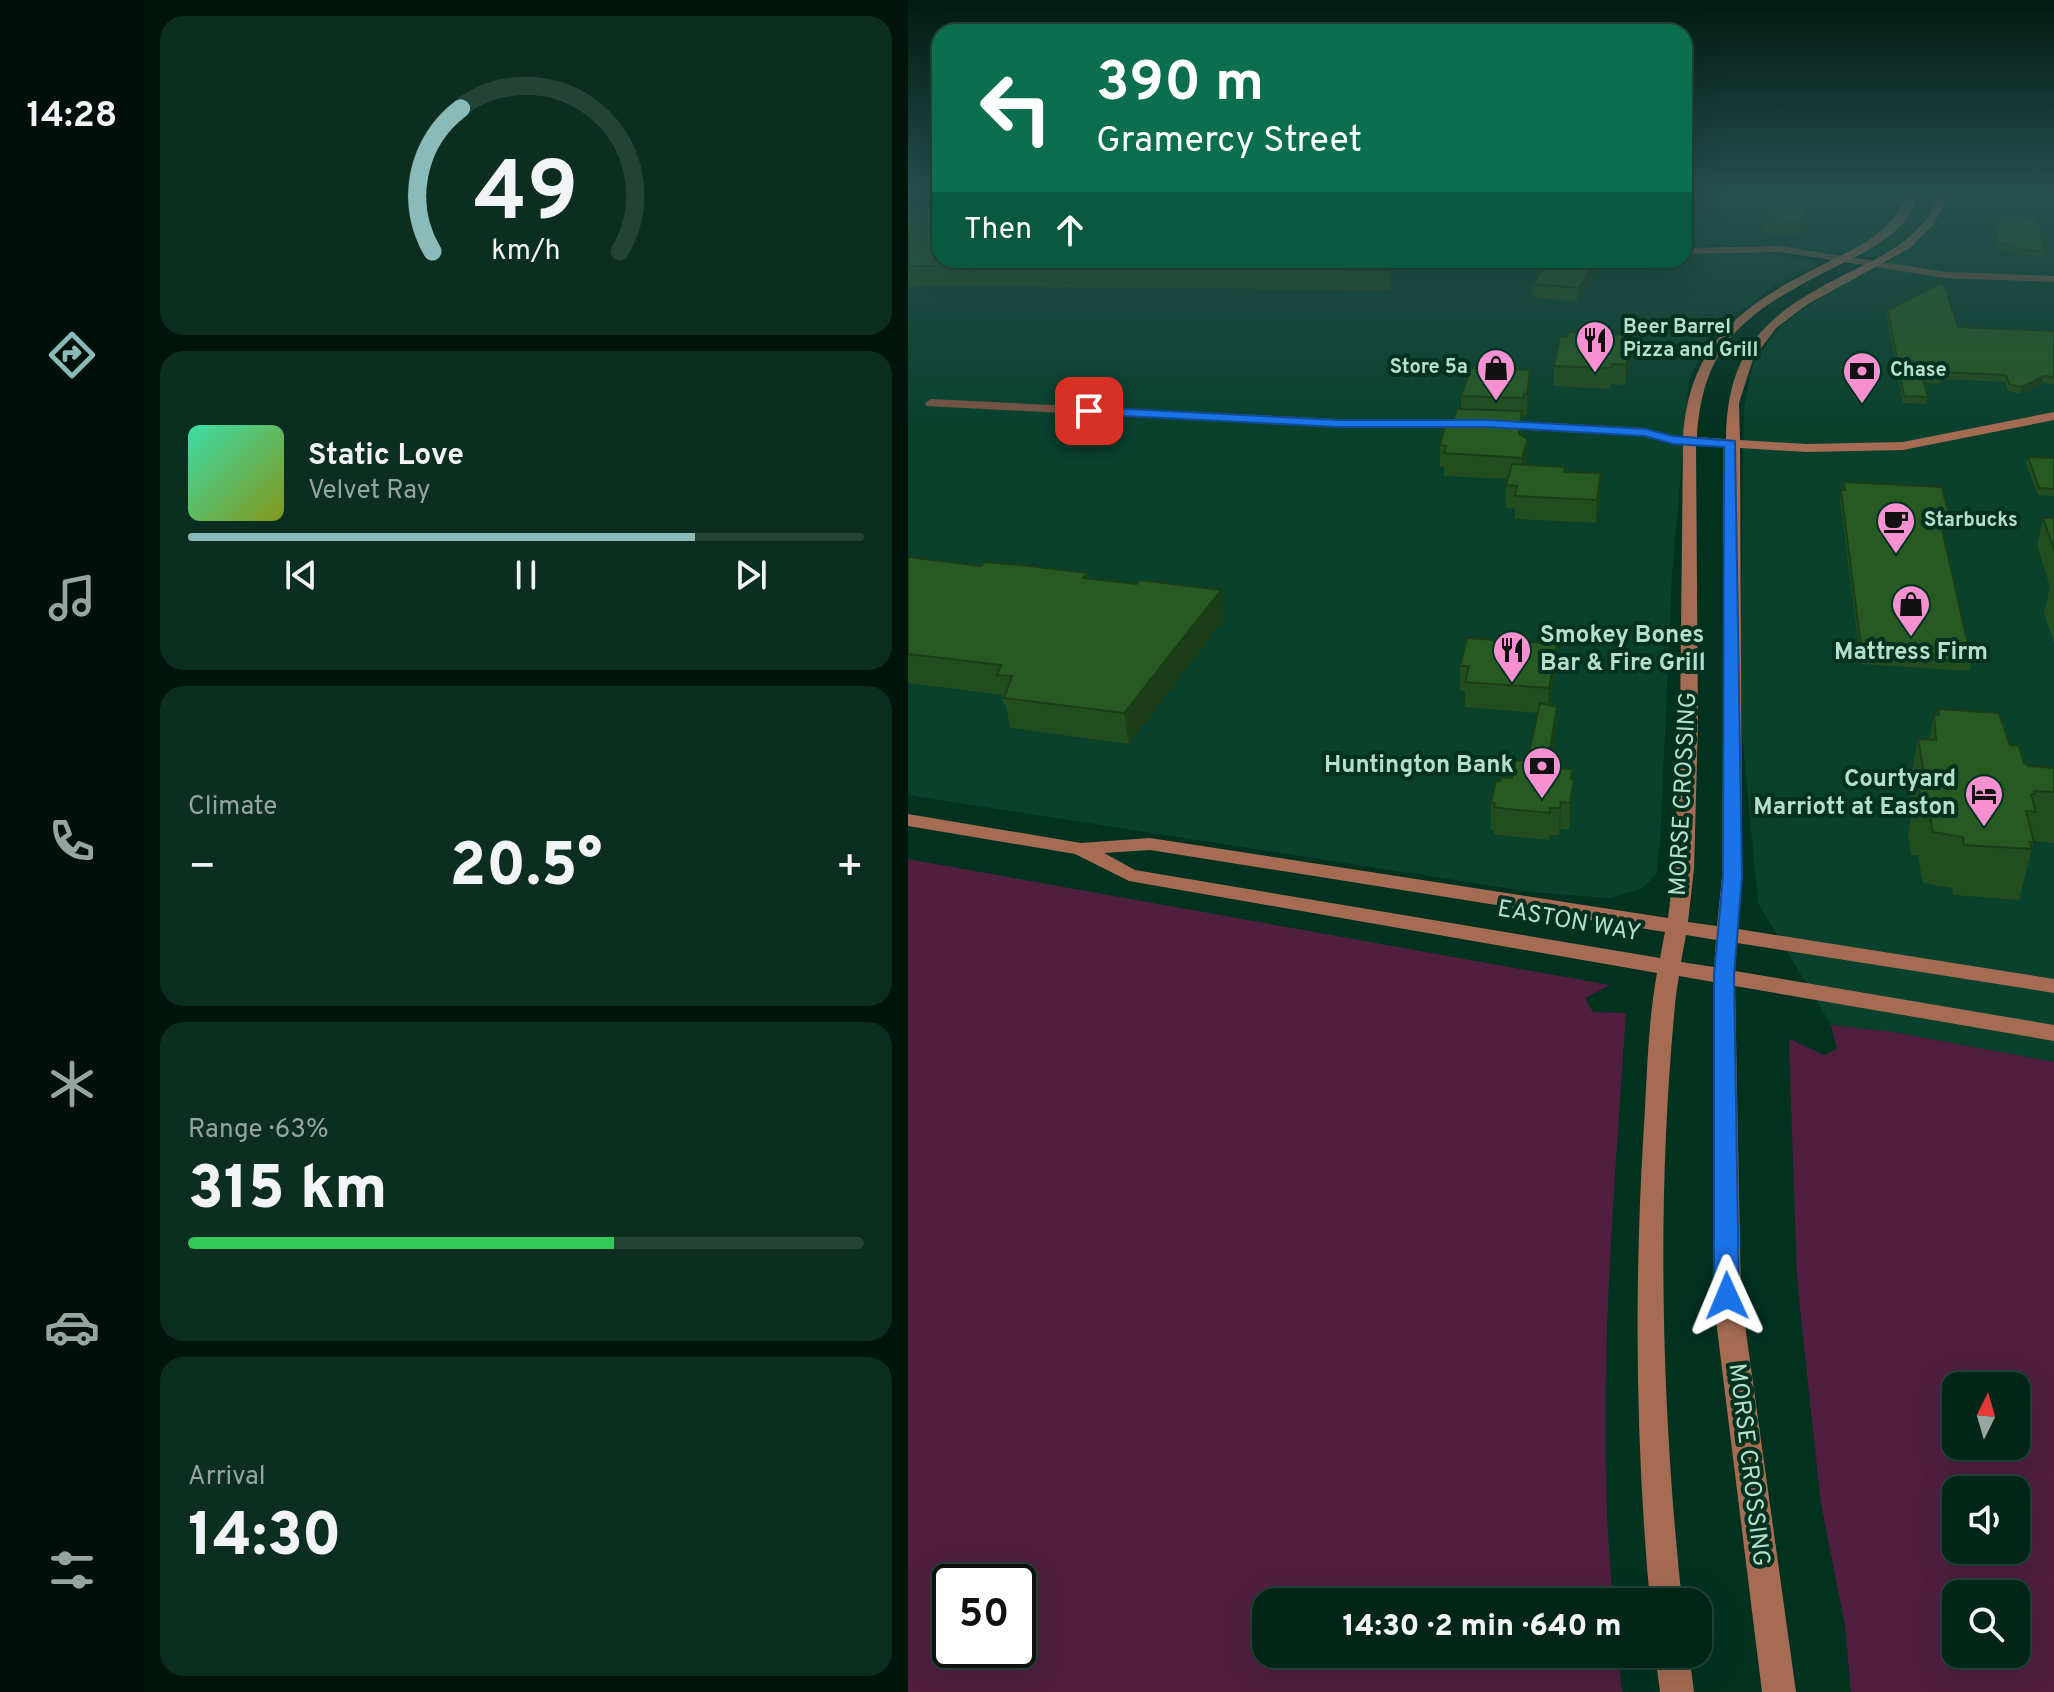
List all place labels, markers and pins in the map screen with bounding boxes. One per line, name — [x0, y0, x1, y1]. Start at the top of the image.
place label: Beer Barrel Pizza and Grill — [1623, 315, 1758, 364]
restaurant icon: Beer Barrel Pizza and Grill — [1574, 319, 1616, 374]
shop icon: Store 5a — [1475, 347, 1517, 402]
bank icon: Chase — [1841, 350, 1883, 405]
place label: Store 5a — [1390, 355, 1468, 381]
place label: Chase — [1890, 358, 1947, 384]
pin — [1055, 377, 1123, 445]
cafe icon: Starbucks — [1875, 500, 1917, 555]
place label: Starbucks — [1924, 508, 2018, 534]
shop icon: Mattress Firm — [1890, 583, 1932, 638]
place label: Smokey Bones Bar & Fire Grill — [1540, 621, 1706, 679]
restaurant icon: Smokey Bones Bar & Fire Grill — [1491, 629, 1533, 684]
place label: Mattress Firm — [1834, 638, 1988, 668]
bank icon: Huntington Bank — [1521, 745, 1563, 800]
place label: Huntington Bank — [1324, 751, 1514, 781]
place label: Courtyard Marriott at Easton — [1753, 765, 1956, 823]
hotel icon: Courtyard Marriott at Easton — [1963, 773, 2005, 828]

